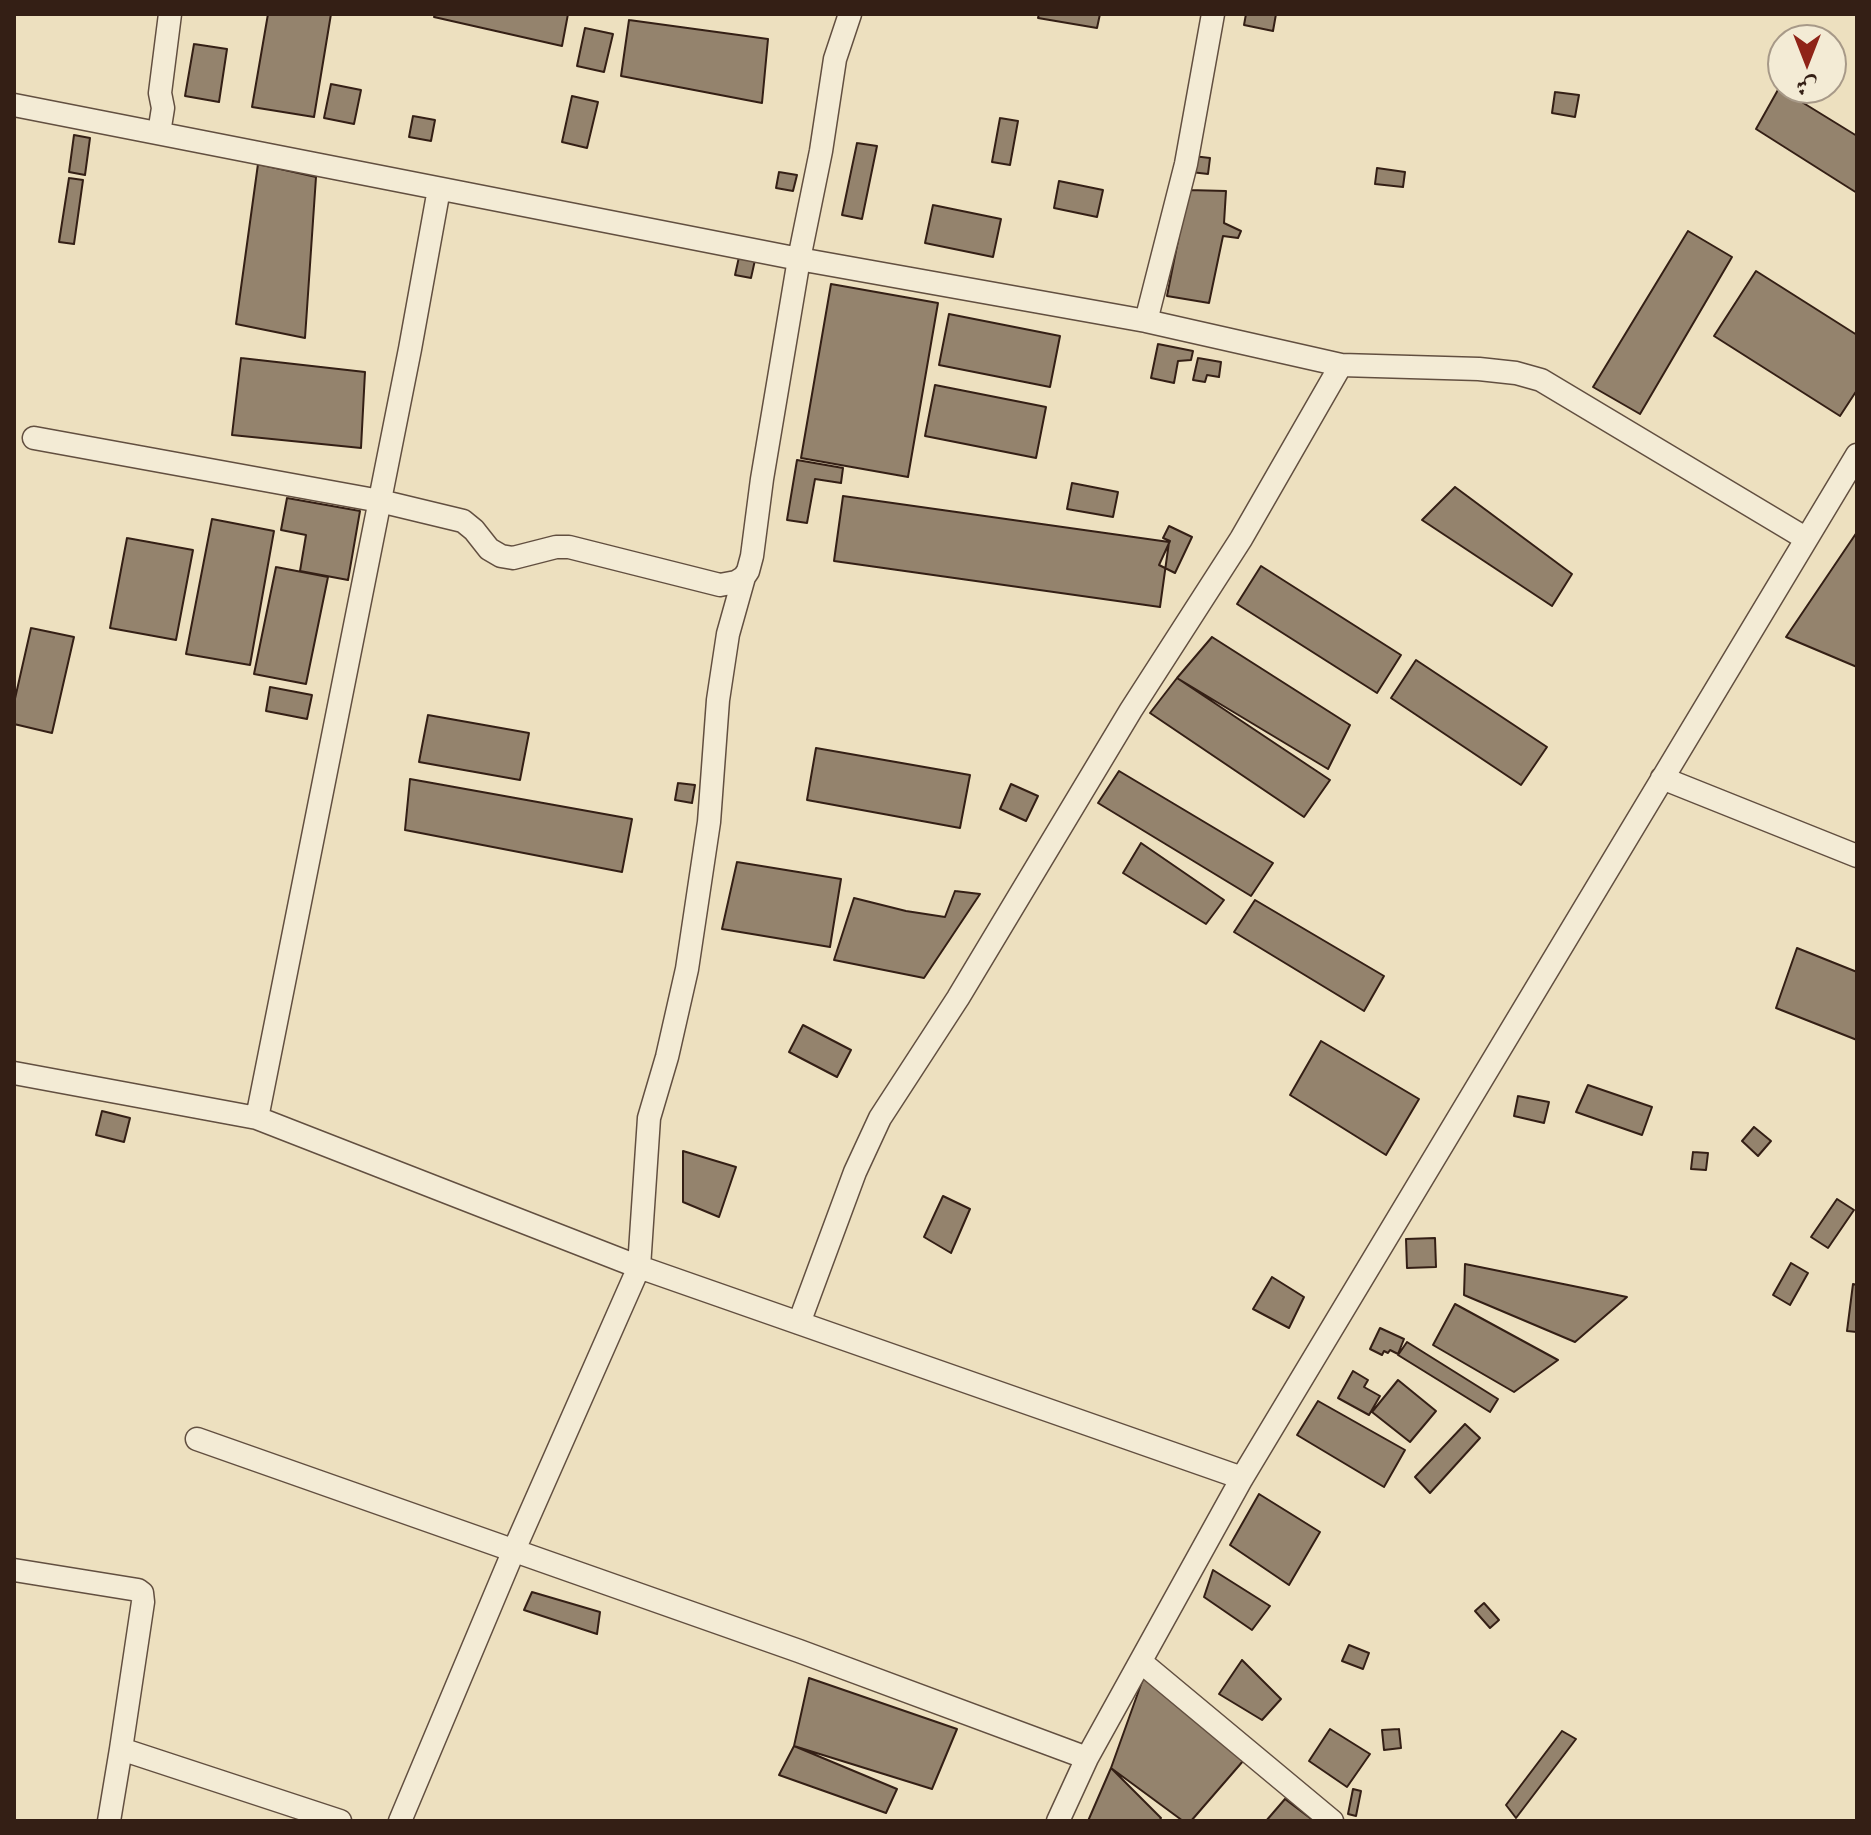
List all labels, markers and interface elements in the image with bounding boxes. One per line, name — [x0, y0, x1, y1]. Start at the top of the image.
north arrow — [1767, 24, 1847, 104]
text: ش — [1796, 73, 1818, 100]

